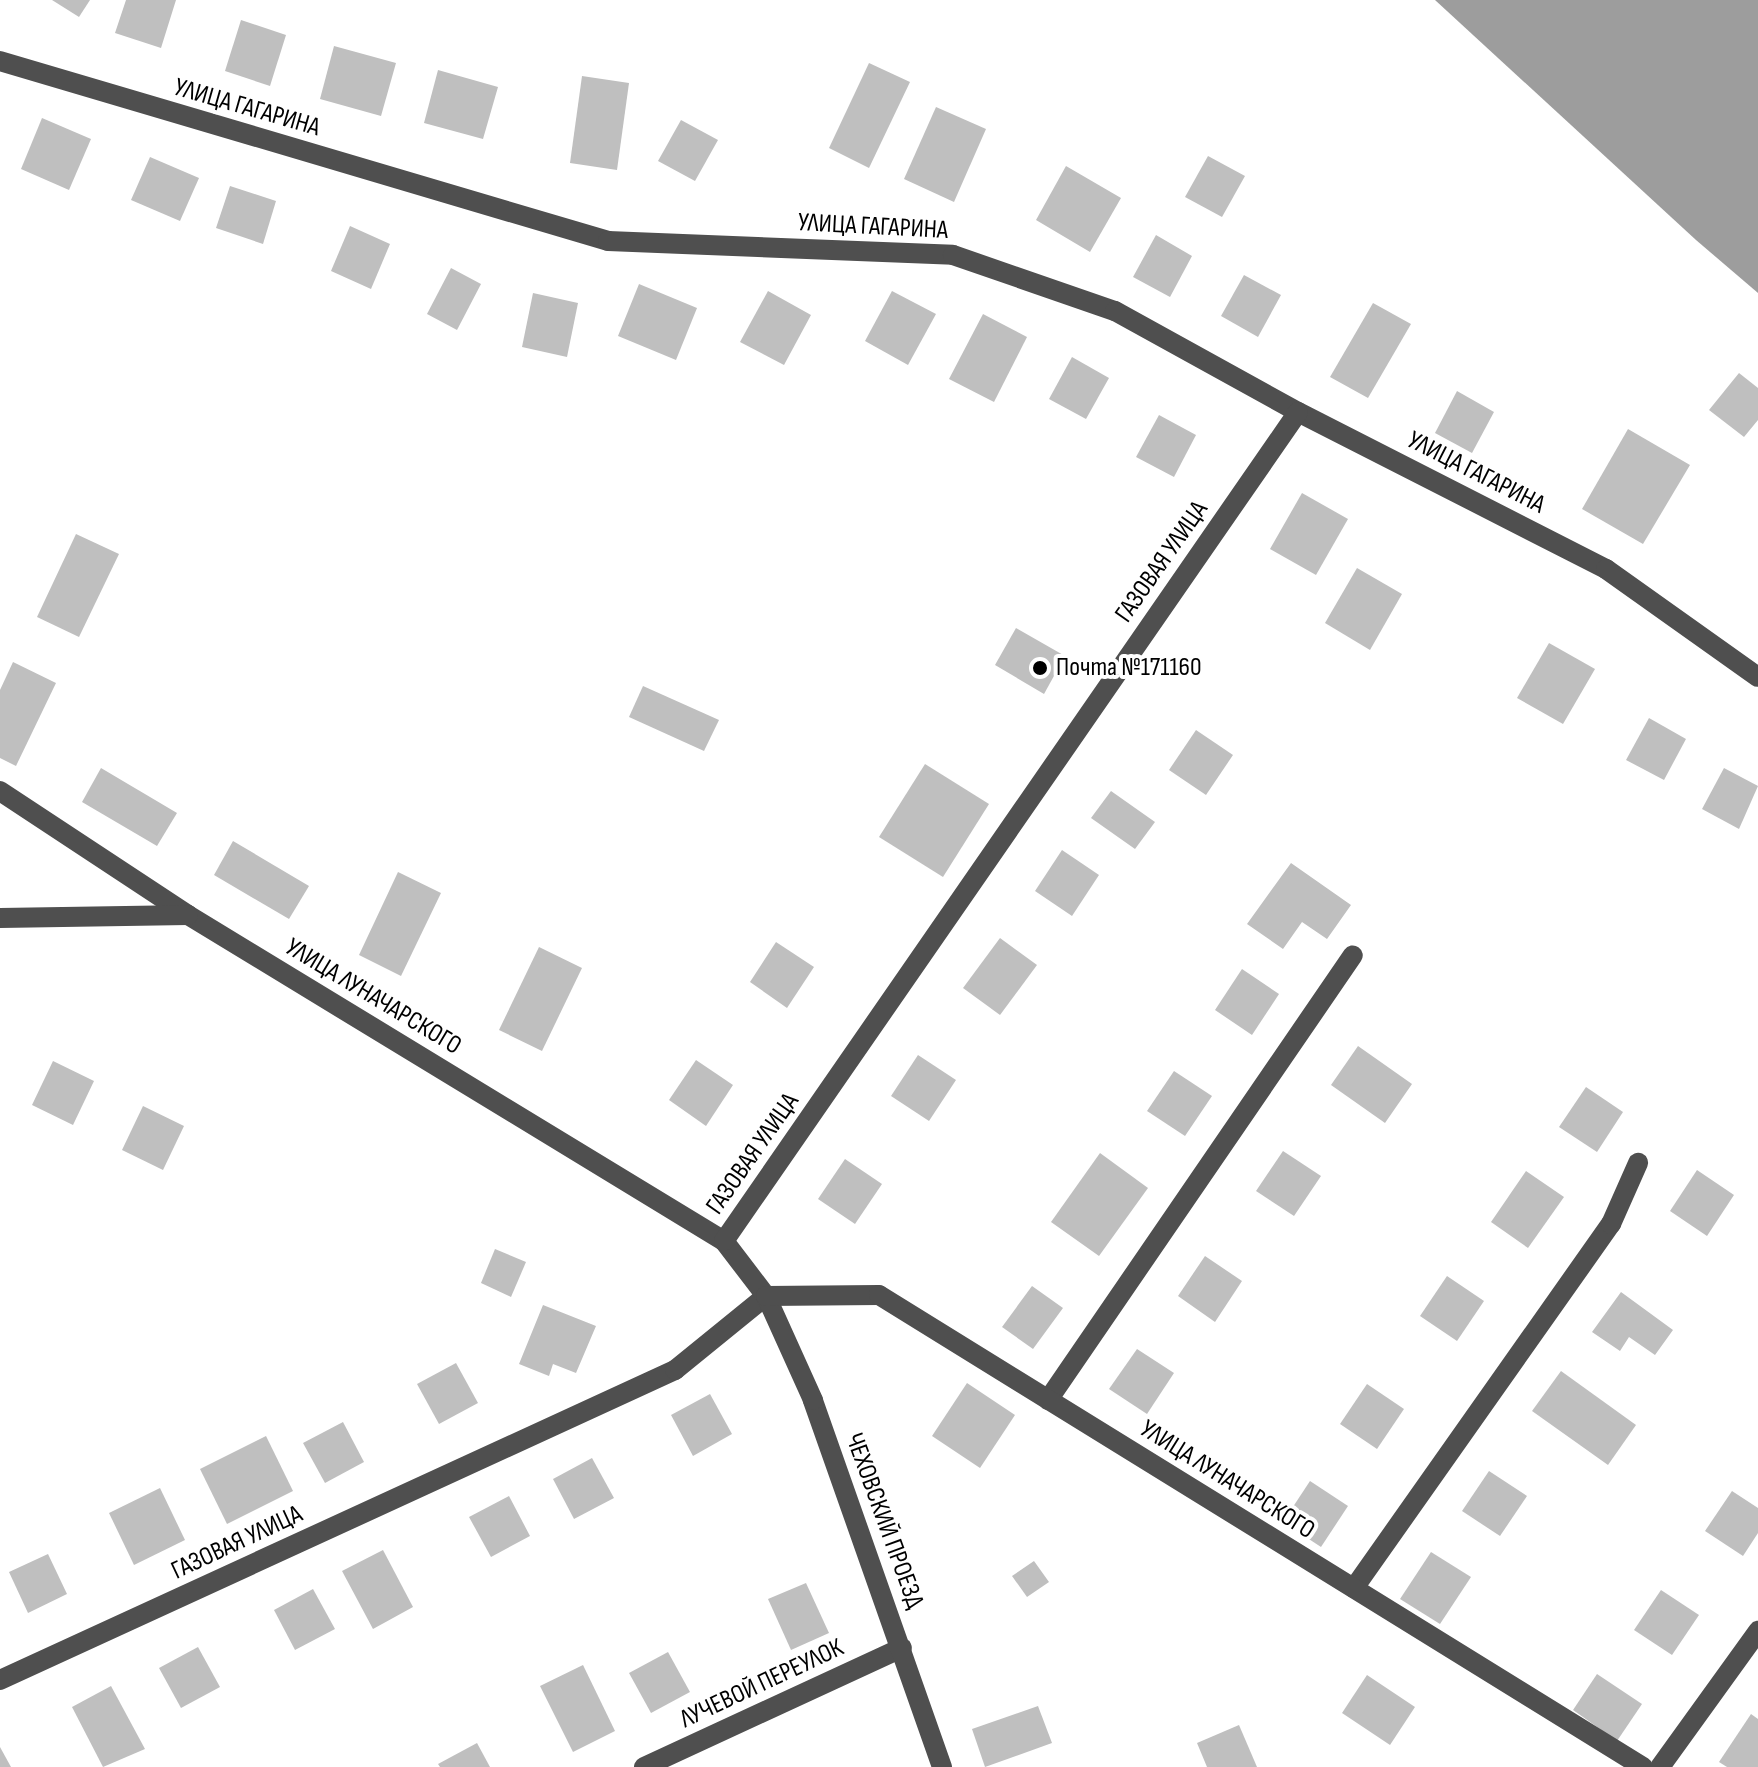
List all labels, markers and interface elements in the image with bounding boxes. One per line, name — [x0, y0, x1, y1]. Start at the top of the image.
street label: УЛИЦА ГАГАРИНА — [170, 72, 324, 144]
street label: УЛИЦА ГАГАРИНА — [797, 207, 949, 247]
street label: УЛИЦА ГАГАРИНА — [1402, 425, 1550, 521]
street label: ГАЗОВАЯ УЛИЦА — [1109, 495, 1215, 629]
place label: Почта №171160 — [1056, 652, 1202, 684]
marker: Почта №171160 — [1031, 659, 1049, 677]
street label: УЛИЦА ЛУНАЧАРСКОГО — [279, 932, 467, 1062]
street label: ГАЗОВАЯ УЛИЦА — [700, 1087, 806, 1221]
street label: УЛИЦА ЛУНАЧАРСКОГО — [1134, 1414, 1320, 1546]
street label: ЧЕХОВСКИЙ ПРОЕЗД — [838, 1429, 930, 1613]
street label: ГАЗОВАЯ УЛИЦА — [167, 1499, 307, 1587]
street label: ЛУЧЕВОЙ ПЕРЕУЛОК — [675, 1633, 849, 1735]

